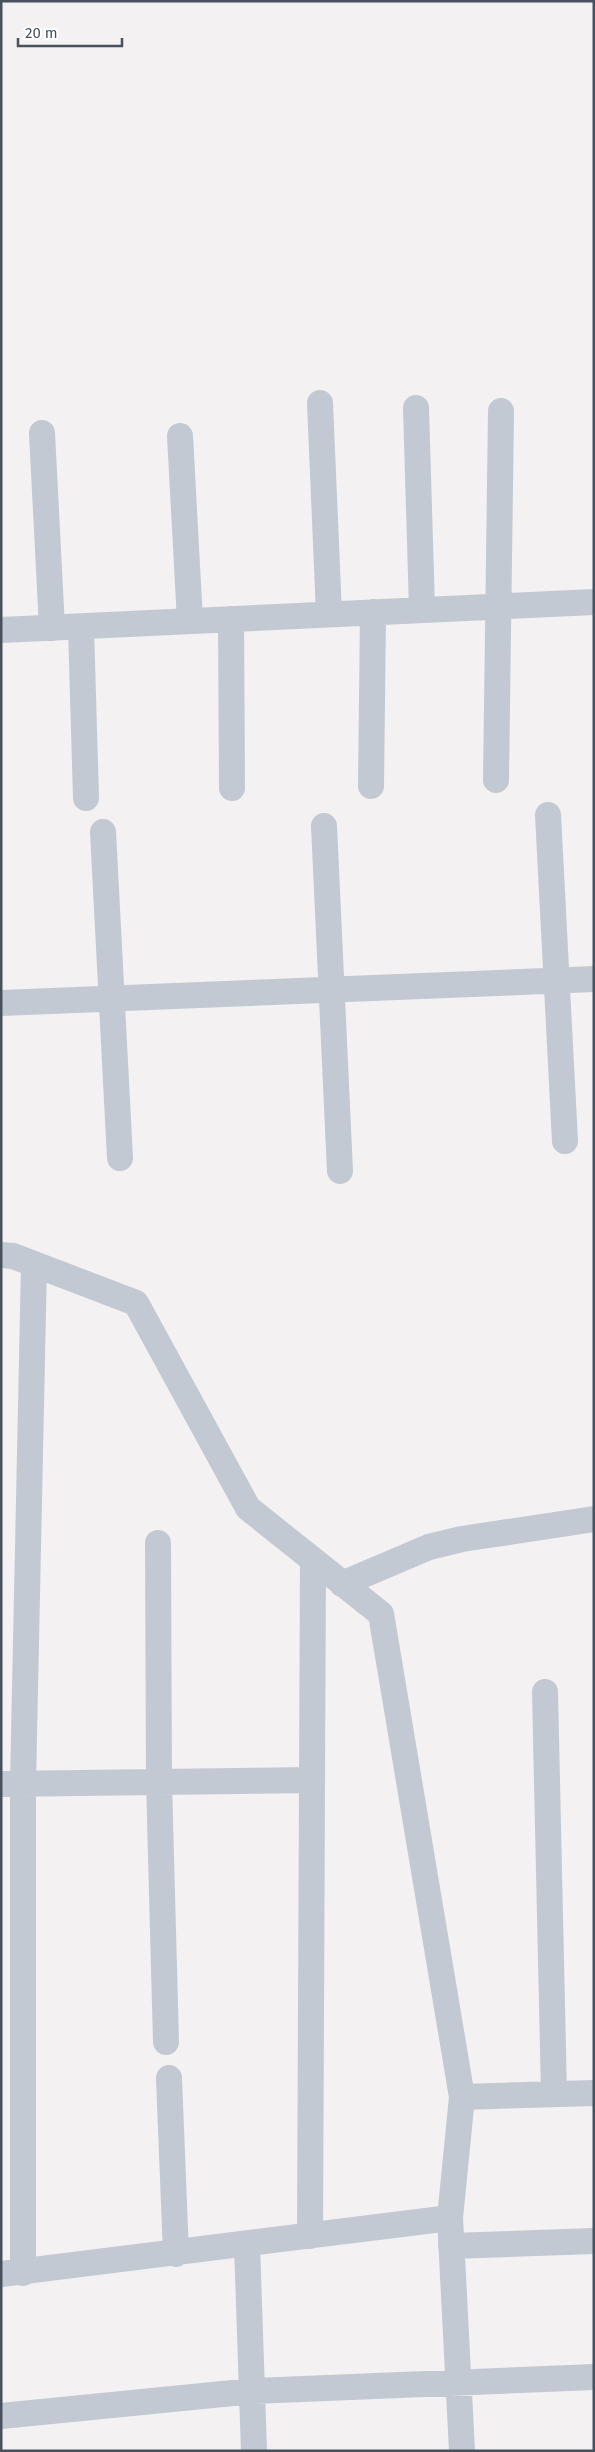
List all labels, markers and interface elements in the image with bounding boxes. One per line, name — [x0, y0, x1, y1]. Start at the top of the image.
scale bar — [18, 15, 121, 47]
text: 20 m — [25, 24, 58, 42]

